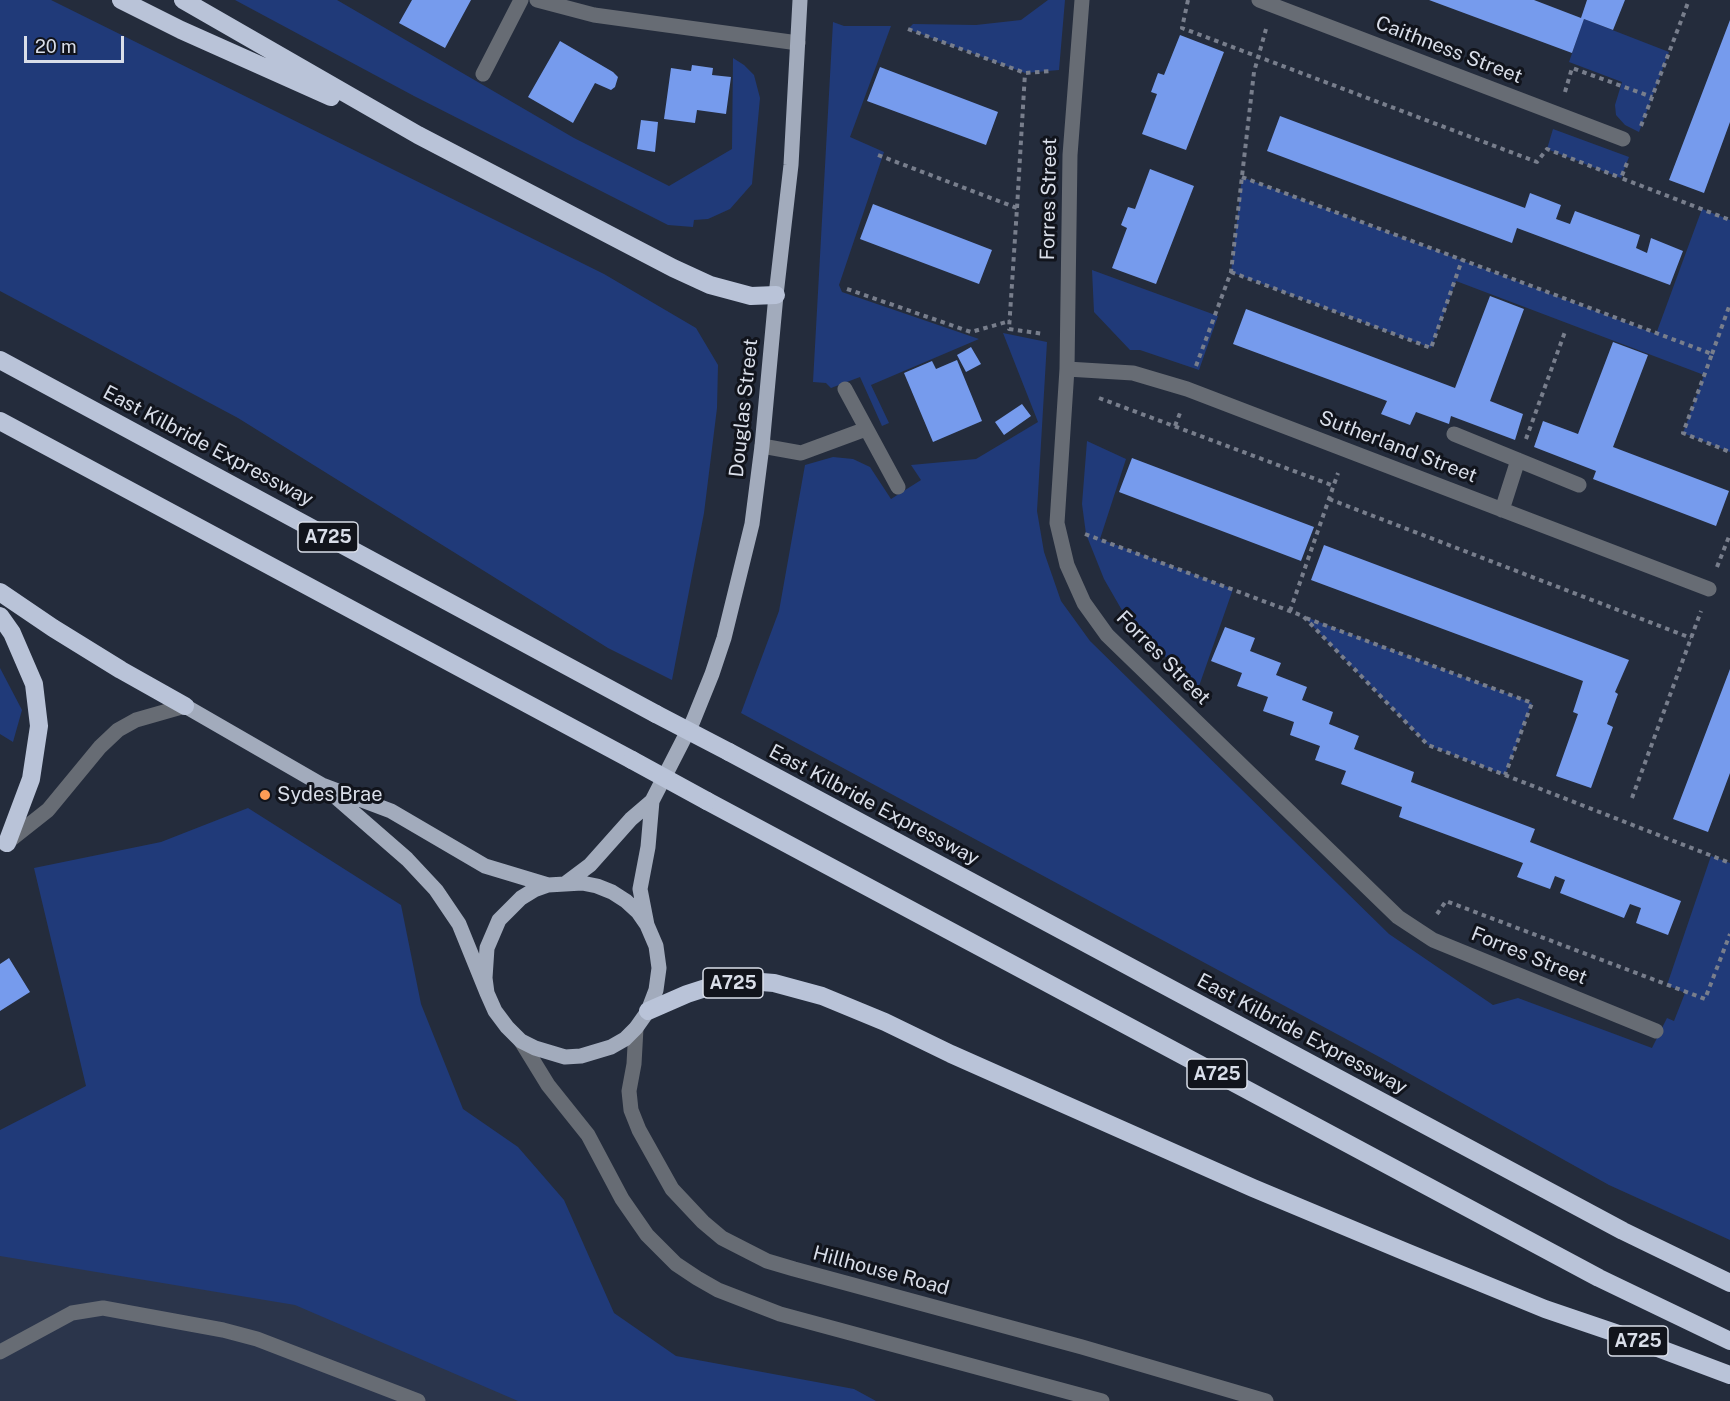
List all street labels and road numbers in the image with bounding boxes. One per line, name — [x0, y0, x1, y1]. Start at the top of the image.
street label: Caithness Street — [1372, 11, 1526, 89]
street label: Forres Street — [1036, 137, 1062, 261]
street label: Douglas Street — [725, 337, 763, 479]
street label: East Kilbride Expressway — [99, 380, 317, 512]
street label: Sutherland Street — [1316, 406, 1480, 488]
road number: A725 — [298, 522, 358, 552]
street label: Forres Street — [1111, 606, 1215, 710]
street label: East Kilbride Expressway — [765, 739, 983, 871]
street label: Forres Street — [1467, 922, 1591, 990]
road number: A725 — [703, 968, 763, 998]
street label: East Kilbride Expressway — [1193, 968, 1411, 1100]
road number: A725 — [1187, 1059, 1247, 1089]
street label: Hillhouse Road — [810, 1241, 952, 1301]
road number: A725 — [1608, 1326, 1668, 1356]

